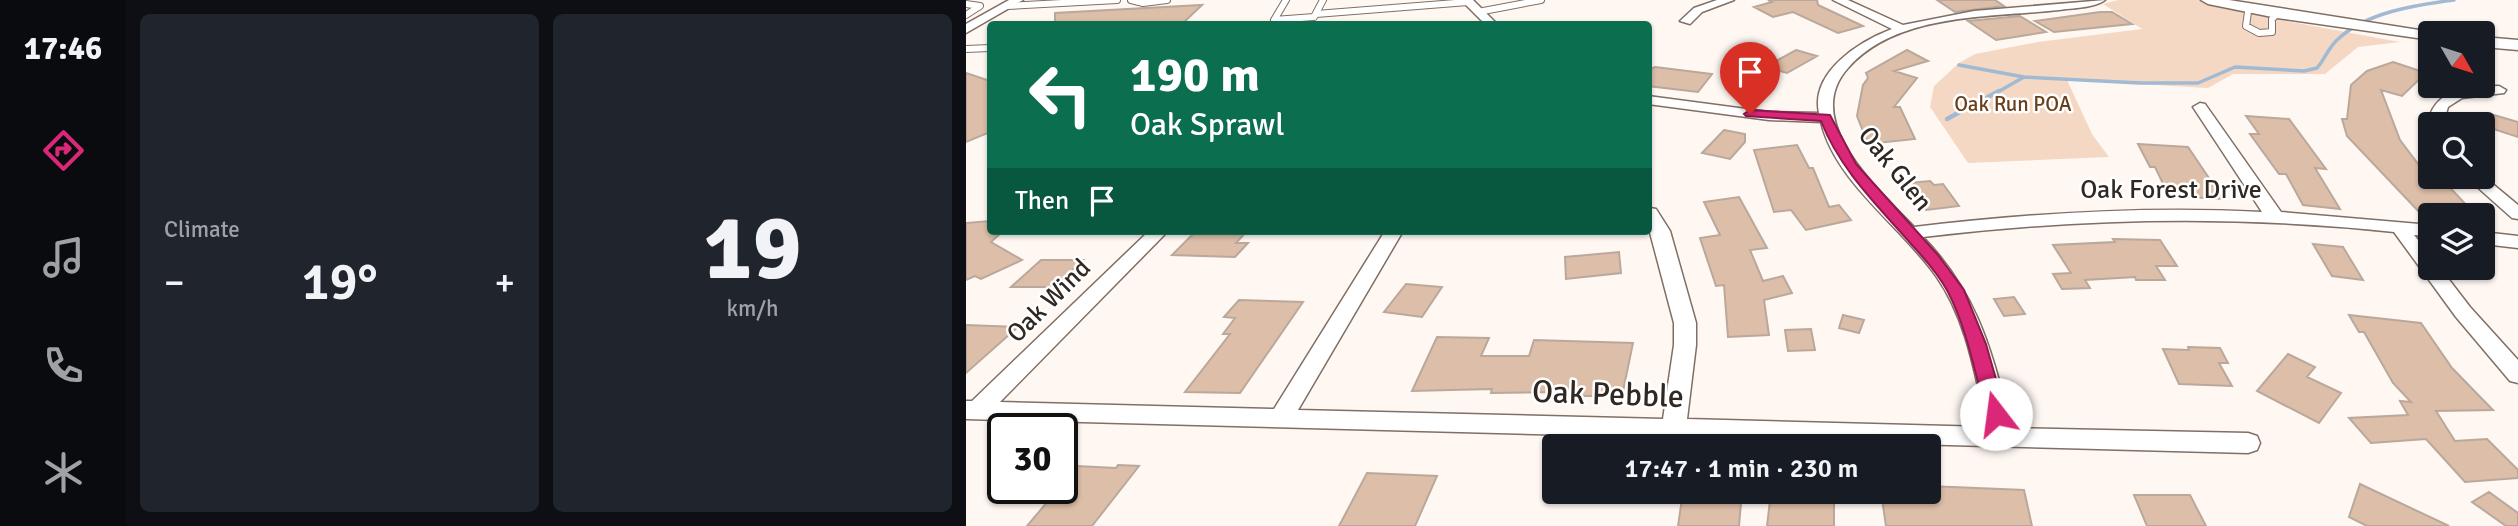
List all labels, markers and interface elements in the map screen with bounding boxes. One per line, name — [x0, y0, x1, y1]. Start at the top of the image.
north arrow — [2418, 21, 2496, 98]
map controls — [2418, 21, 2495, 280]
text: 17:46 — [24, 29, 102, 68]
pin — [1720, 42, 1780, 114]
text: 190 m — [1130, 45, 1260, 105]
icon: left — [1015, 49, 1106, 140]
icon: arrive — [1731, 53, 1769, 91]
park label: Oak Run POA — [1954, 91, 2072, 117]
text: Oak Sprawl — [1130, 105, 1285, 144]
button: search — [2418, 112, 2495, 189]
street label: Oak Glen — [1851, 120, 1939, 218]
icon: directions — [39, 126, 88, 175]
street label: Oak Forest Drive — [2080, 174, 2262, 206]
icon: arrive — [1083, 182, 1121, 220]
text: Then — [1015, 185, 1069, 217]
text: 19 — [703, 192, 802, 305]
button: layers — [2418, 203, 2495, 280]
text: Climate — [164, 215, 240, 244]
icon: music — [39, 233, 88, 282]
text: 19° — [301, 250, 378, 314]
street label: Oak Wind — [1000, 252, 1098, 350]
text: − — [164, 259, 185, 306]
text: + — [494, 259, 515, 306]
text: km/h — [726, 294, 779, 323]
icon: phone — [39, 341, 88, 390]
street label: Oak Pebble — [1531, 372, 1685, 416]
position arrow — [1959, 377, 2033, 451]
speed limit sign: 30 — [987, 413, 1078, 504]
icon: climate — [39, 448, 88, 497]
text: 17:47 · 1 min · 230 m — [1625, 453, 1858, 485]

